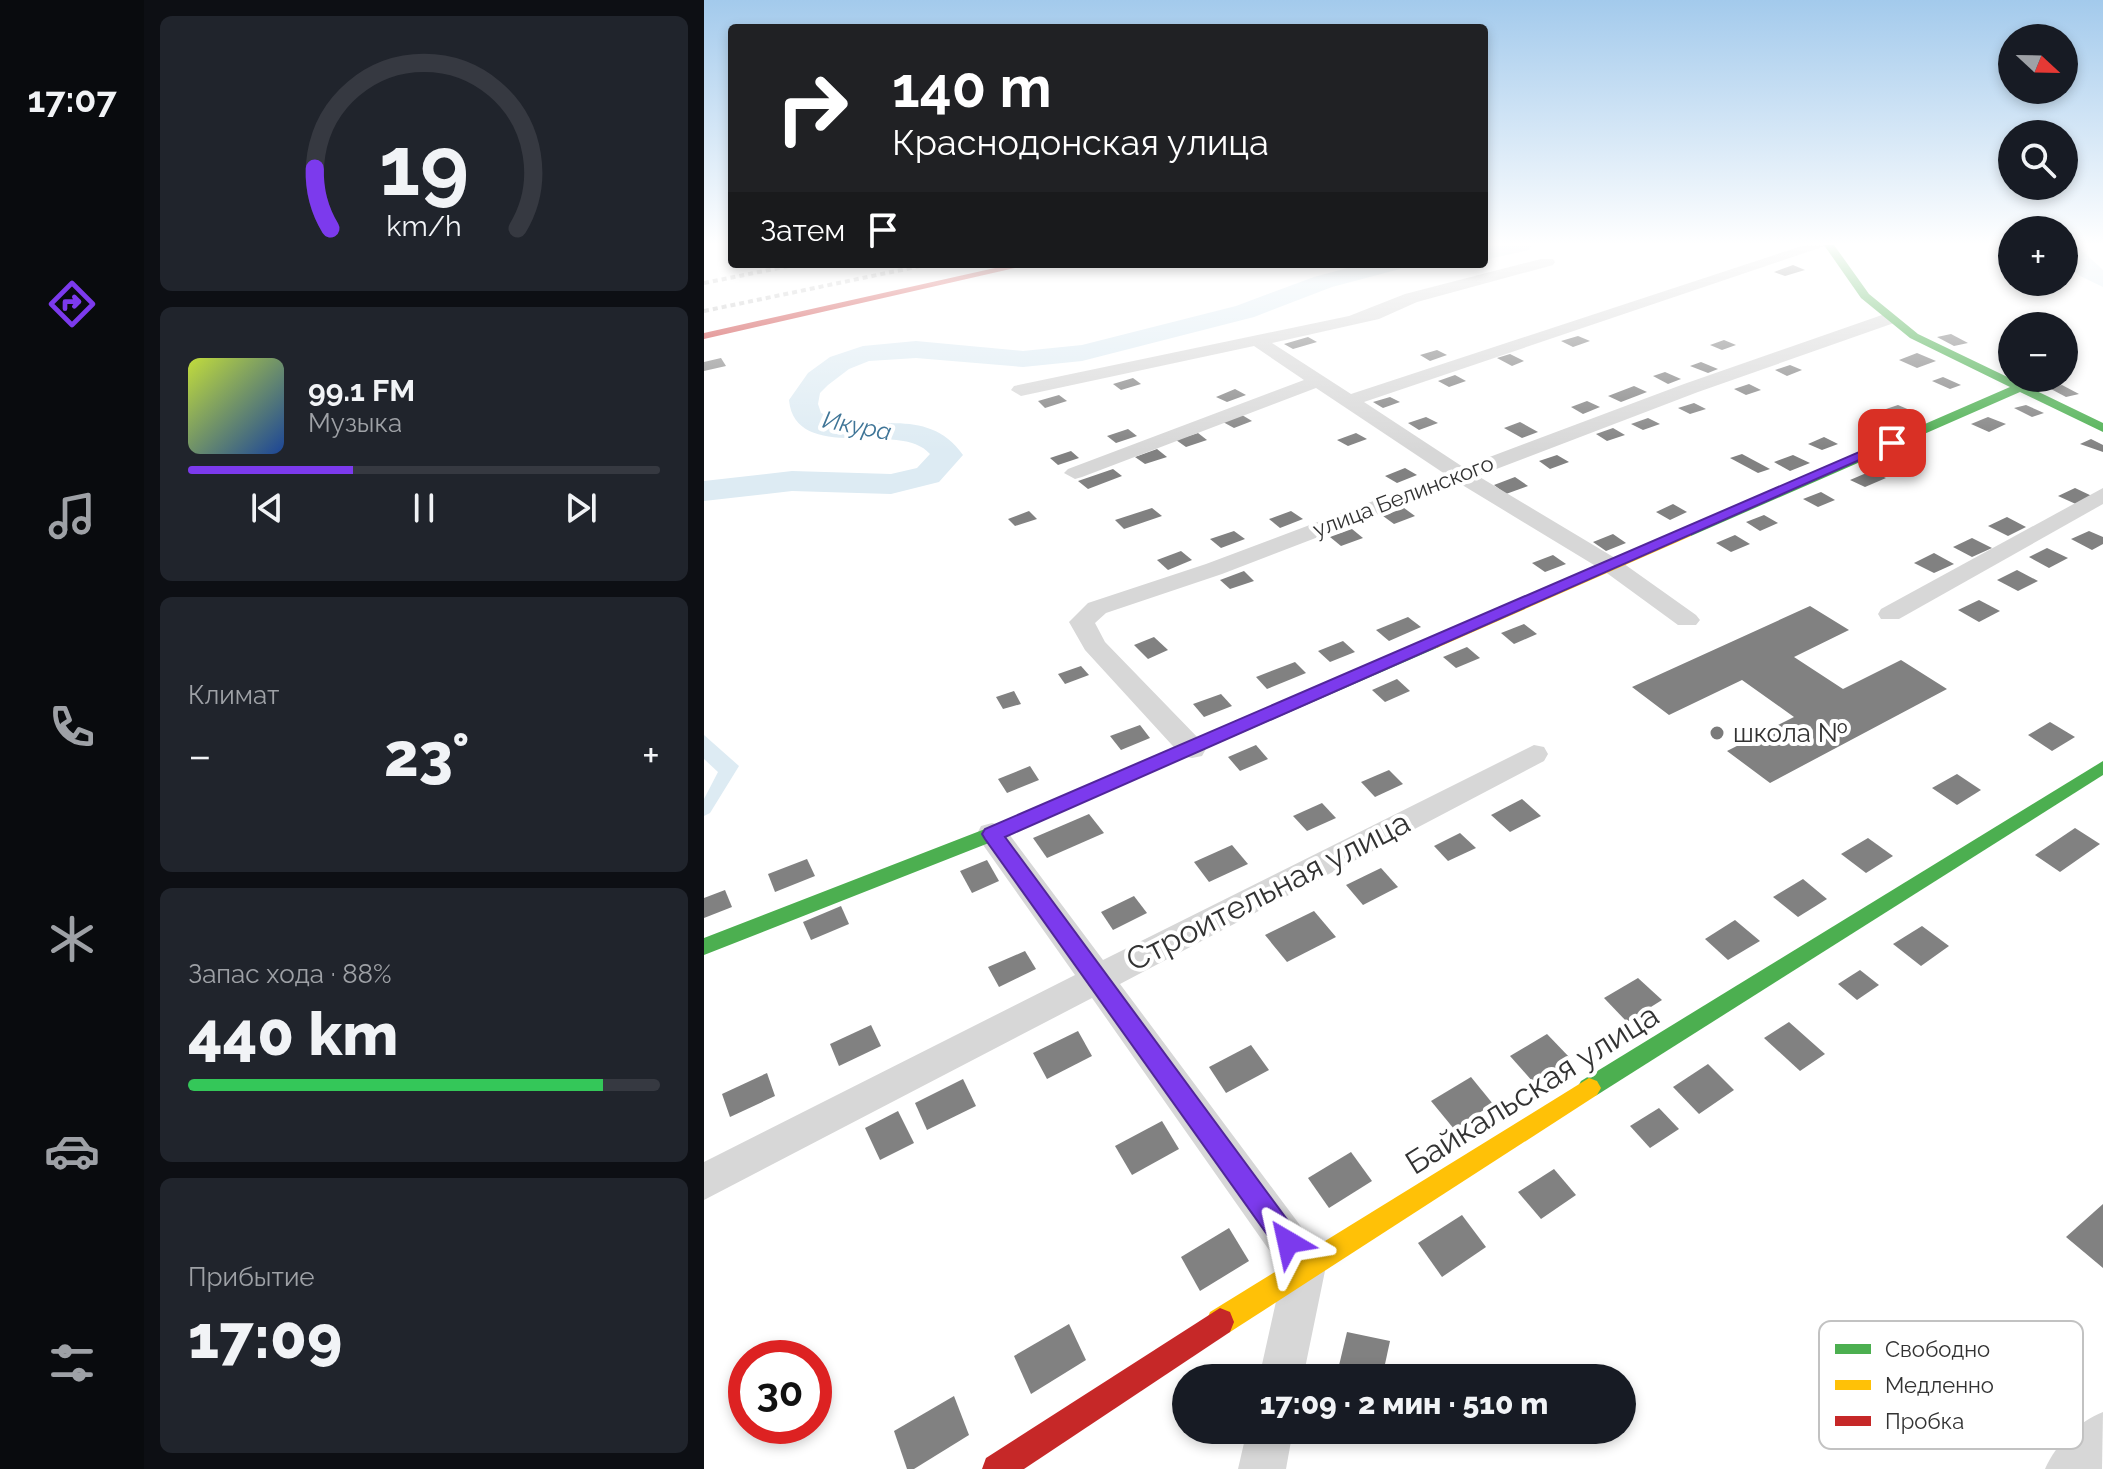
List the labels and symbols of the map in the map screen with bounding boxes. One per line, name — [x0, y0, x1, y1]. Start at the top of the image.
north arrow — [1998, 24, 2078, 104]
water label: Икура — [820, 405, 894, 446]
pin — [1858, 409, 1926, 477]
street label: улица Белинского — [1309, 450, 1497, 542]
place label: школа № — [1733, 718, 1848, 748]
marker: школа № — [1708, 724, 1726, 742]
street label: Строительная улица — [1120, 803, 1416, 978]
street label: Байкальская улица — [1398, 996, 1665, 1181]
position arrow — [1246, 1200, 1330, 1284]
legend — [1819, 1321, 2083, 1449]
text: Свободно — [1885, 1336, 1990, 1362]
speed limit sign: 30 — [728, 1340, 832, 1444]
text: Медленно — [1885, 1372, 1994, 1398]
text: Пробка — [1885, 1408, 1964, 1434]

